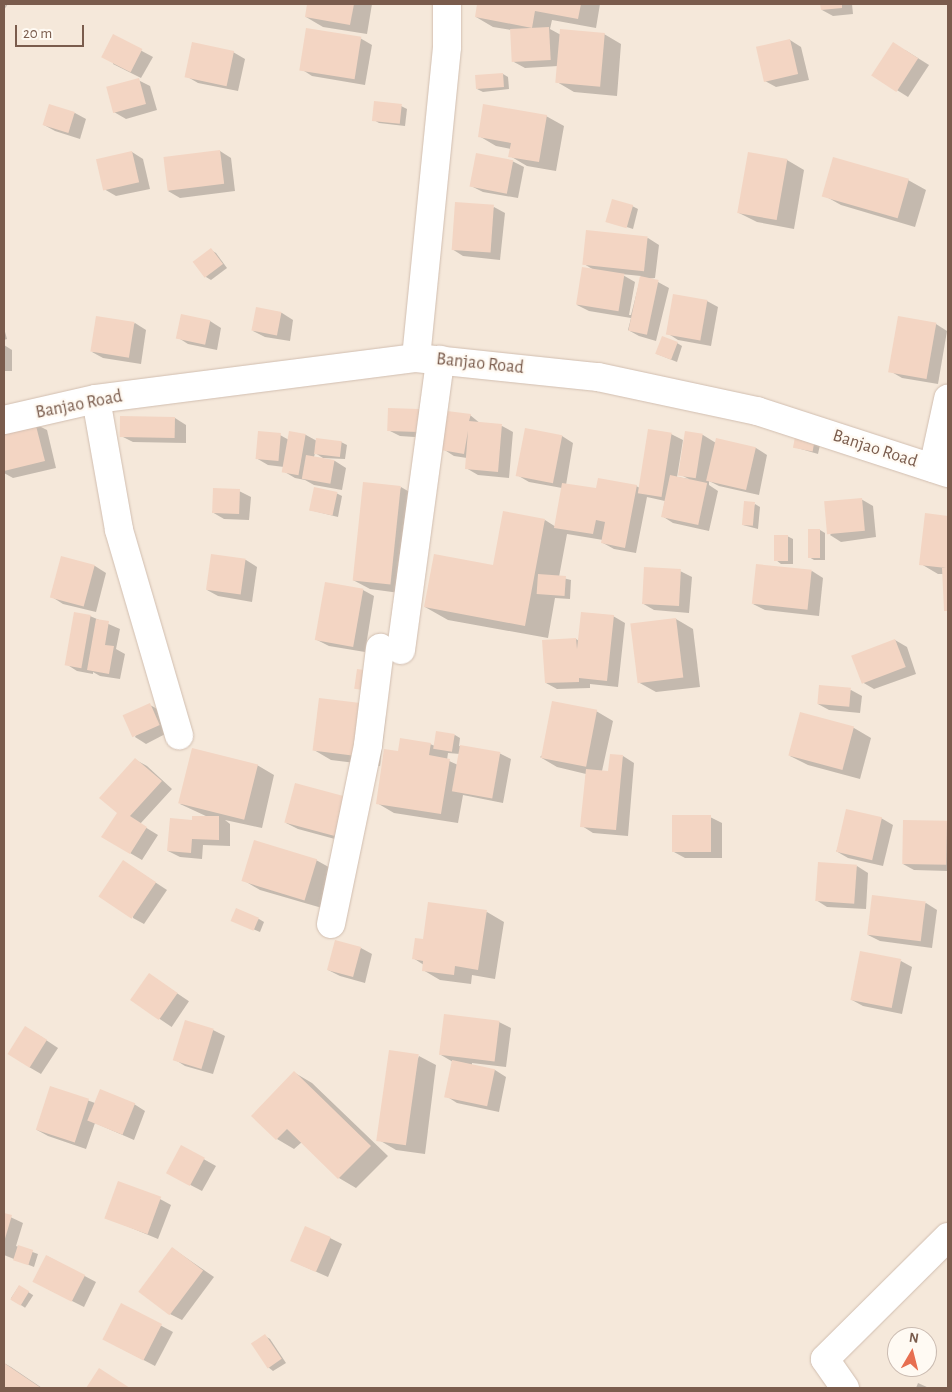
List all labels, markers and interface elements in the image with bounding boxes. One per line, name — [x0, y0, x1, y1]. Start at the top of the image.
scale bar — [18, 15, 86, 47]
text: 20 m — [23, 26, 52, 41]
street label: Banjao Road — [435, 349, 525, 379]
street label: Banjao Road — [34, 386, 124, 424]
street label: Banjao Road — [830, 425, 920, 473]
north arrow — [887, 1327, 937, 1377]
text: N — [908, 1331, 920, 1346]

